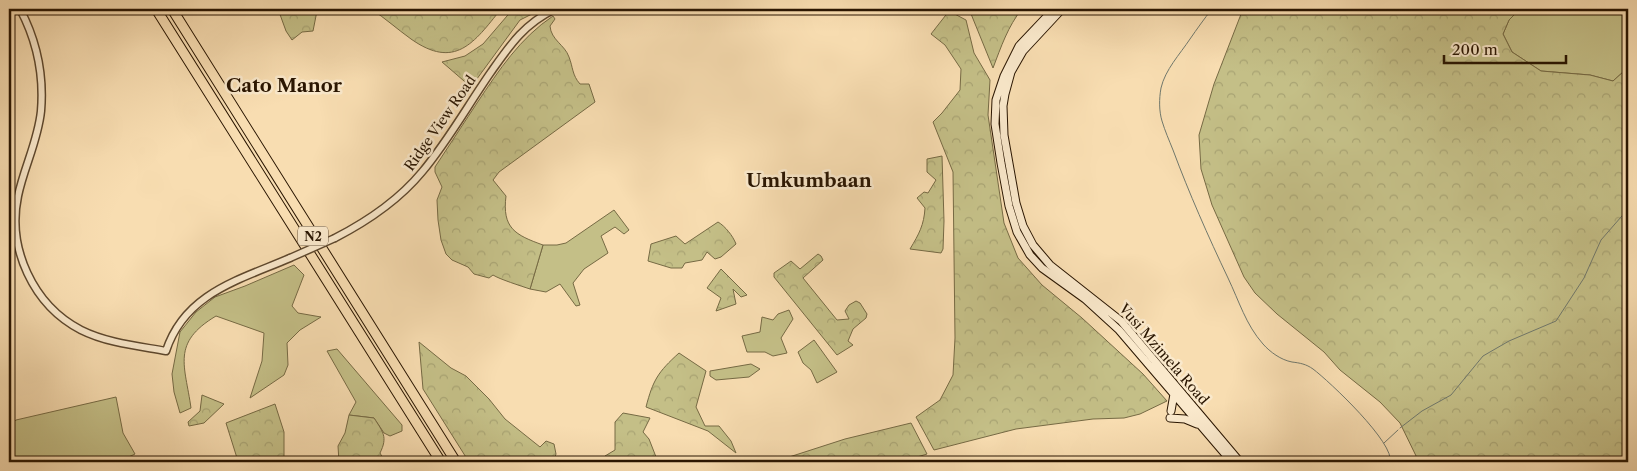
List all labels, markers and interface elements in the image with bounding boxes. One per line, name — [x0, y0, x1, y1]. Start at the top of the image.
scale bar — [1444, 32, 1567, 64]
text: 200 m — [1452, 40, 1498, 59]
street label: Ridge View Road — [400, 71, 480, 174]
district label: Cato Manor — [226, 74, 343, 97]
district label: Umkumbaan — [746, 169, 872, 192]
road number: N2 — [298, 227, 328, 246]
street label: Vusi Mzimela Road — [1114, 299, 1213, 409]

